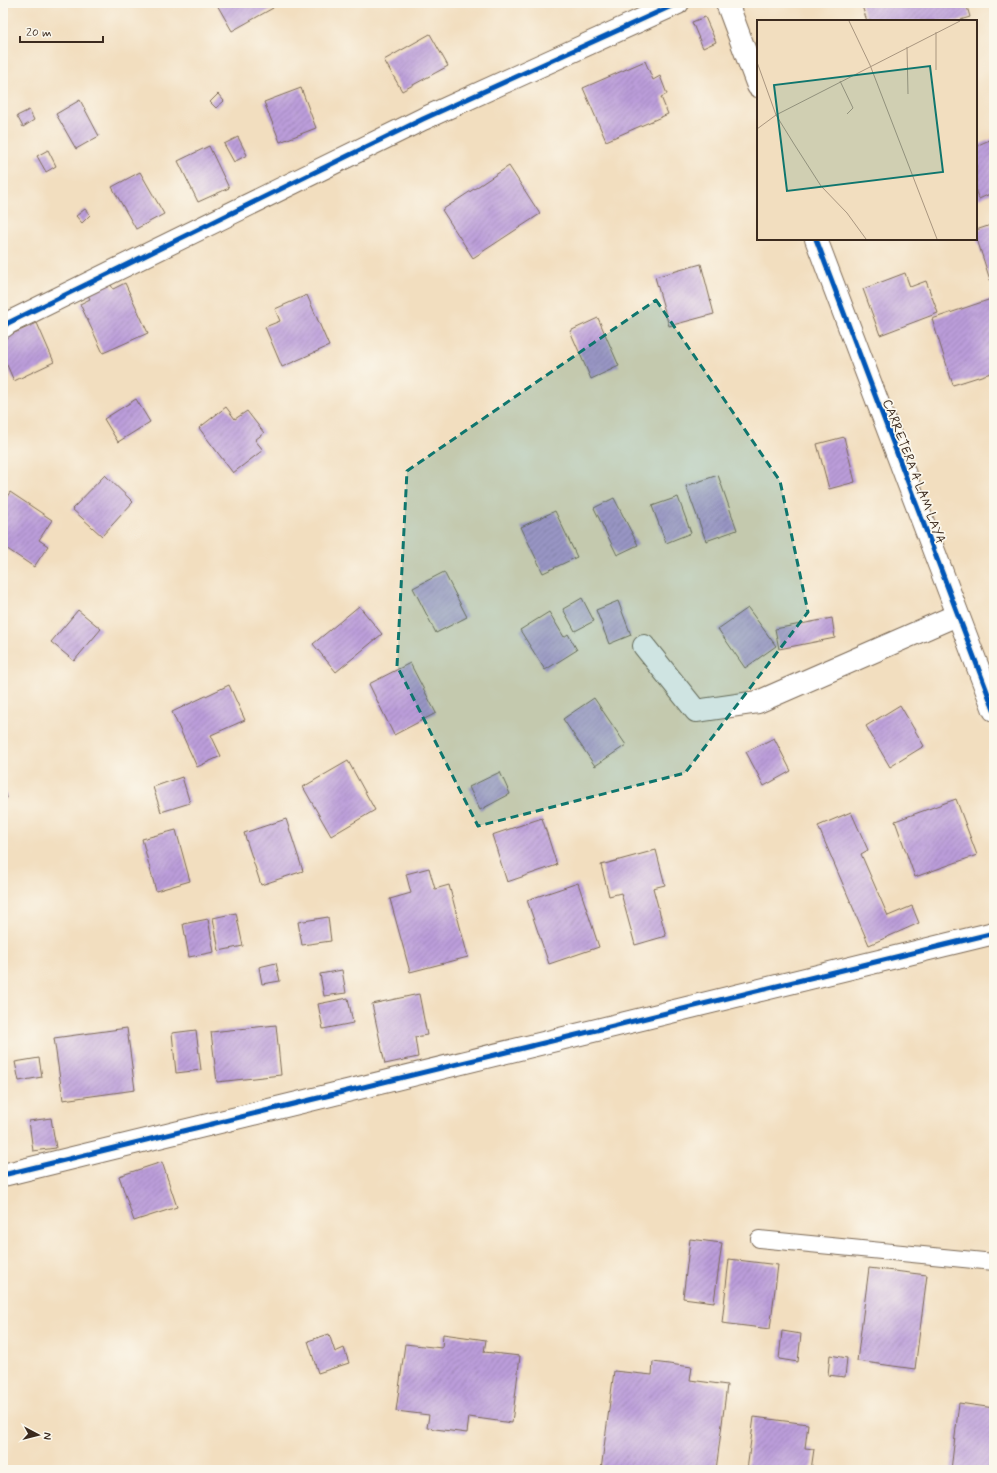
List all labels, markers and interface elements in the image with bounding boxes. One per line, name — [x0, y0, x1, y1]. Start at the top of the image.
scale bar — [20, 18, 103, 44]
inset map — [757, 20, 977, 240]
text: 20 m — [26, 25, 52, 41]
street label: CARRETERA A LAM LAYA — [878, 397, 949, 546]
north arrow — [18, 1415, 58, 1455]
text: N — [40, 1432, 54, 1441]

